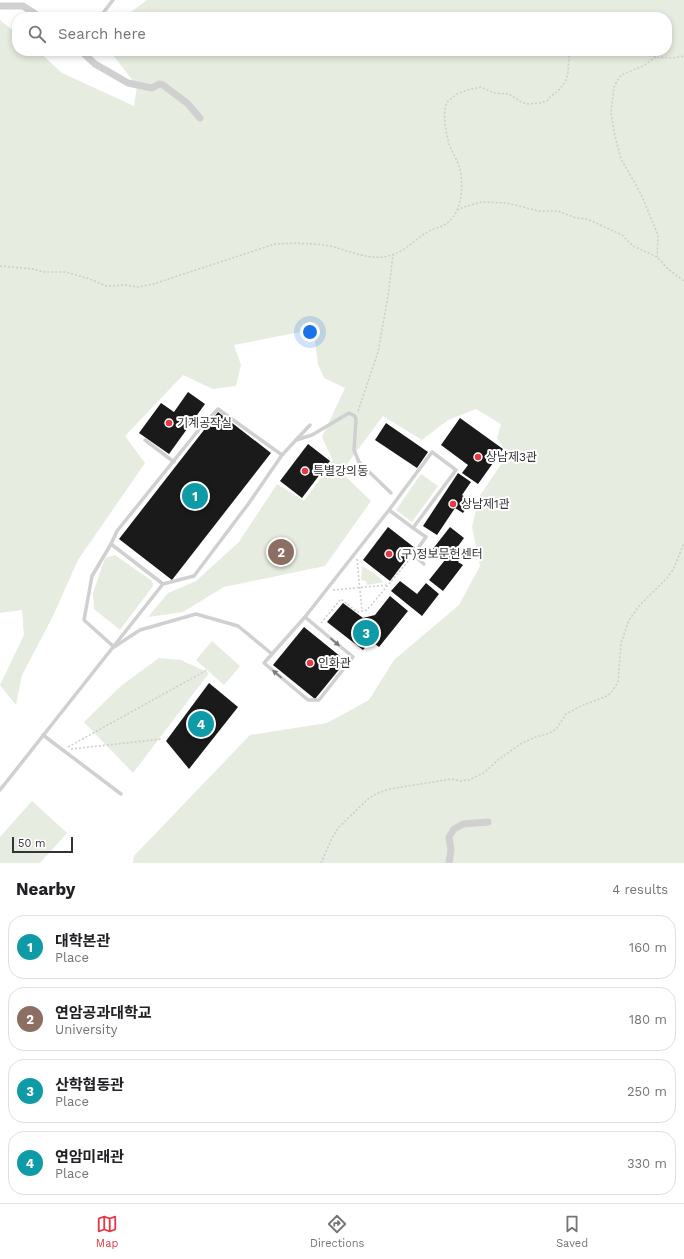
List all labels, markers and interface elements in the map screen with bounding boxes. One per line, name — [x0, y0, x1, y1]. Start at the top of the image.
search box — [12, 12, 672, 56]
icon: search — [26, 23, 48, 45]
text: Search here — [58, 25, 146, 43]
your location — [300, 322, 320, 342]
place label: 기계공작실 — [177, 416, 232, 430]
marker: 기계공작실 — [164, 418, 174, 428]
place label: 상남제3관 — [486, 450, 537, 464]
marker: 상남제3관 — [473, 452, 483, 462]
place label: 특별강의동 — [313, 464, 368, 478]
marker: 특별강의동 — [300, 466, 310, 476]
pin: 1 — [182, 481, 208, 511]
place label: 상남제1관 — [461, 497, 510, 511]
marker: 상남제1관 — [448, 499, 458, 509]
pin: 2 — [268, 537, 294, 567]
place label: (구)정보문헌센터 — [397, 547, 483, 561]
marker: (구)정보문헌센터 — [384, 549, 394, 559]
pin: 3 — [353, 618, 379, 648]
one-way arrow — [329, 638, 340, 646]
place label: 인화관 — [318, 656, 351, 670]
marker: 인화관 — [305, 658, 315, 668]
one-way arrow — [272, 669, 282, 678]
pin: 4 — [188, 709, 214, 739]
scale bar — [12, 835, 73, 854]
text: 50 m — [18, 837, 45, 850]
text: Nearby — [16, 879, 75, 899]
text: 4 results — [612, 882, 668, 897]
text: 대학본관 — [55, 932, 110, 950]
text: 1 — [27, 940, 33, 955]
text: 160 m — [629, 940, 667, 955]
text: Place — [55, 950, 89, 965]
text: 연암공과대학교 — [55, 1004, 152, 1022]
text: 2 — [26, 1012, 34, 1027]
text: 180 m — [629, 1012, 667, 1027]
text: University — [55, 1022, 117, 1037]
text: 산학협동관 — [55, 1076, 124, 1094]
text: 3 — [26, 1084, 34, 1099]
text: 250 m — [627, 1084, 667, 1099]
text: Place — [55, 1094, 89, 1109]
text: 연암미래관 — [55, 1148, 124, 1166]
text: 4 — [26, 1156, 34, 1171]
text: 330 m — [627, 1156, 667, 1171]
text: Place — [55, 1166, 89, 1181]
tab: Map — [96, 1213, 118, 1250]
tab: Directions — [310, 1213, 364, 1250]
tab: Saved — [556, 1213, 588, 1250]

